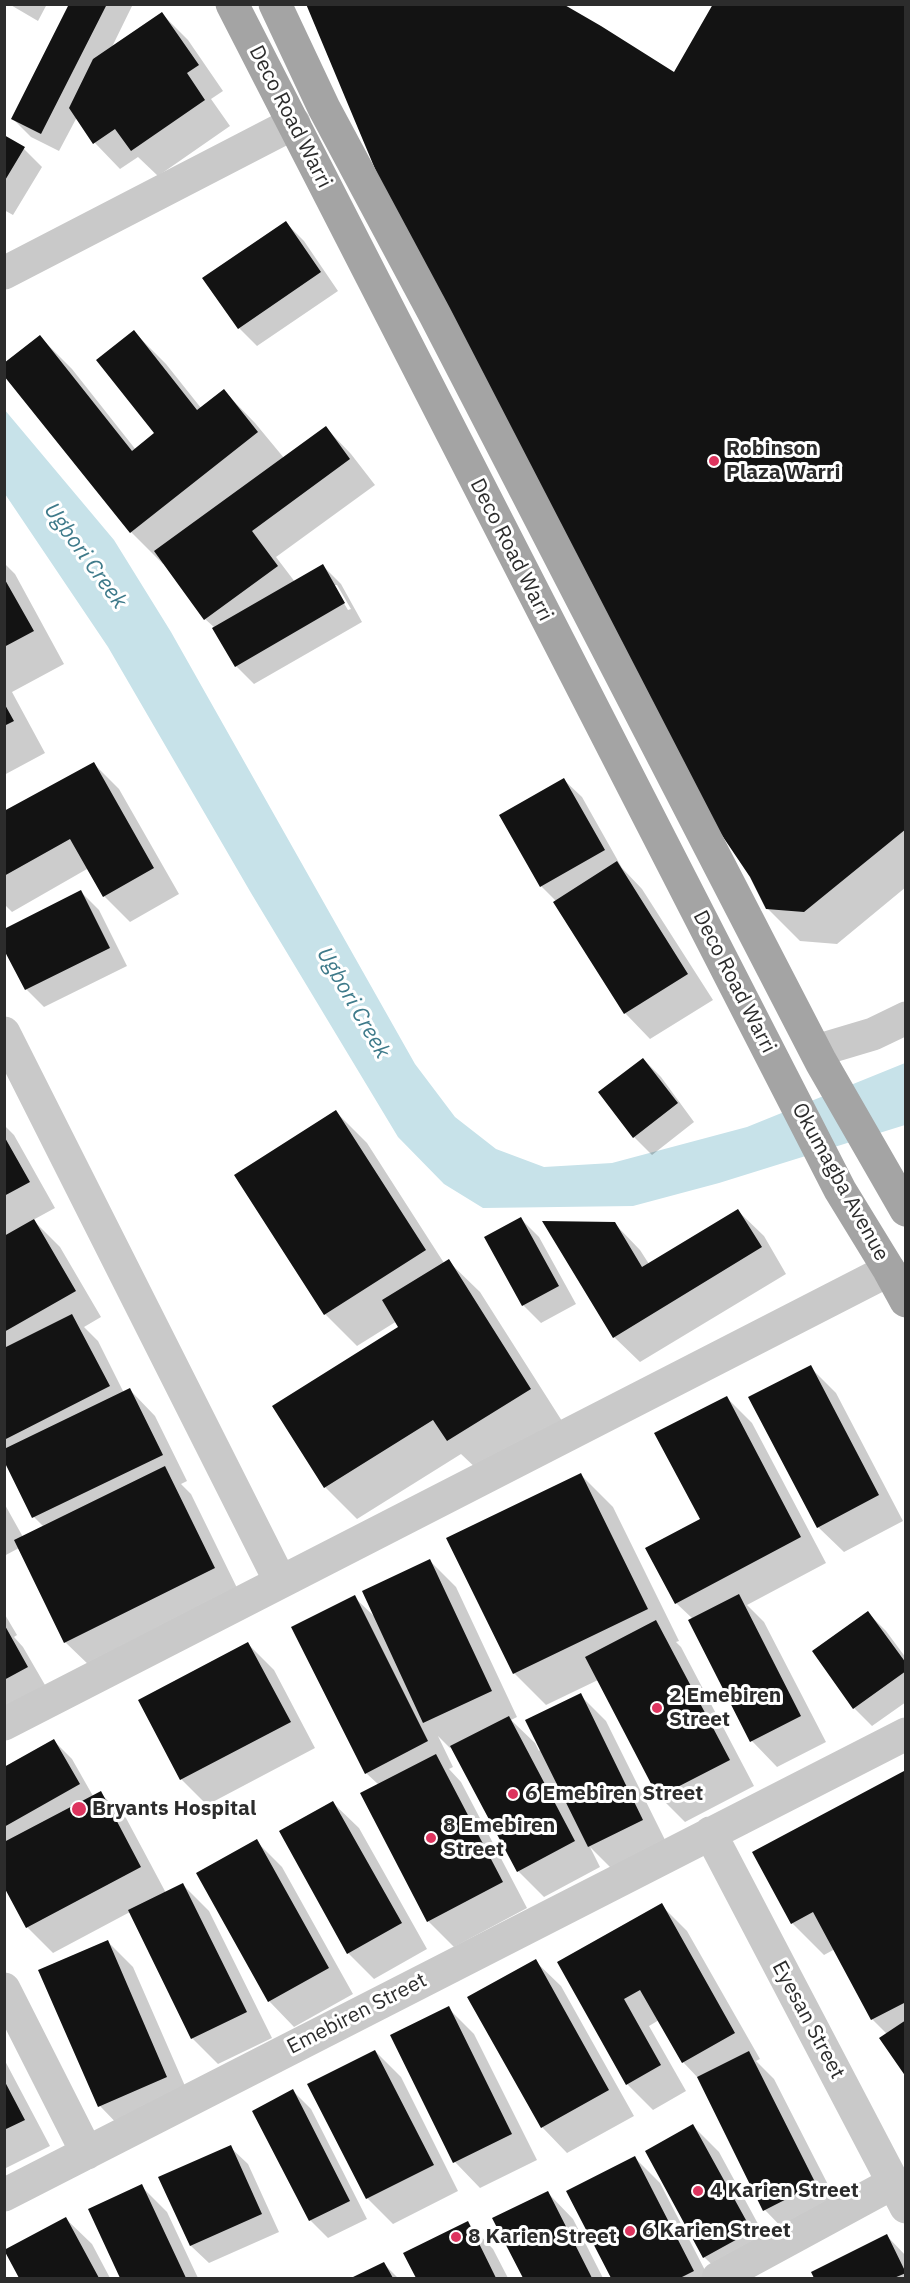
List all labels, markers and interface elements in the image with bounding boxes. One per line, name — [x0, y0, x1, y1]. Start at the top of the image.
street label: Deco Road Warri — [243, 42, 337, 192]
place label: Robinson Plaza Warri — [726, 436, 841, 486]
marker: Robinson Plaza Warri — [707, 454, 721, 468]
street label: Deco Road Warri — [464, 475, 558, 625]
water label: Ugbori Creek — [38, 498, 132, 614]
street label: Deco Road Warri — [687, 907, 781, 1057]
water label: Ugbori Creek — [311, 943, 395, 1063]
street label: Okumagba Avenue — [786, 1099, 894, 1265]
place label: 2 Emebiren Street — [669, 1683, 781, 1733]
marker: 2 Emebiren Street — [650, 1701, 664, 1715]
place label: 6 Emebiren Street — [525, 1781, 703, 1807]
marker: 6 Emebiren Street — [506, 1787, 520, 1801]
place label: Bryants Hospital — [92, 1796, 256, 1822]
marker: Bryants Hospital — [70, 1800, 88, 1818]
place label: 8 Emebiren Street — [443, 1813, 555, 1863]
marker: 8 Emebiren Street — [424, 1831, 438, 1845]
street label: Eyesan Street — [766, 1957, 850, 2083]
street label: Emebiren Street — [283, 1968, 431, 2060]
place label: 4 Karien Street — [710, 2178, 859, 2204]
marker: 4 Karien Street — [691, 2184, 705, 2198]
place label: 6 Karien Street — [642, 2218, 791, 2244]
place label: 8 Karien Street — [468, 2224, 617, 2250]
marker: 6 Karien Street — [623, 2224, 637, 2238]
marker: 8 Karien Street — [449, 2230, 463, 2244]

